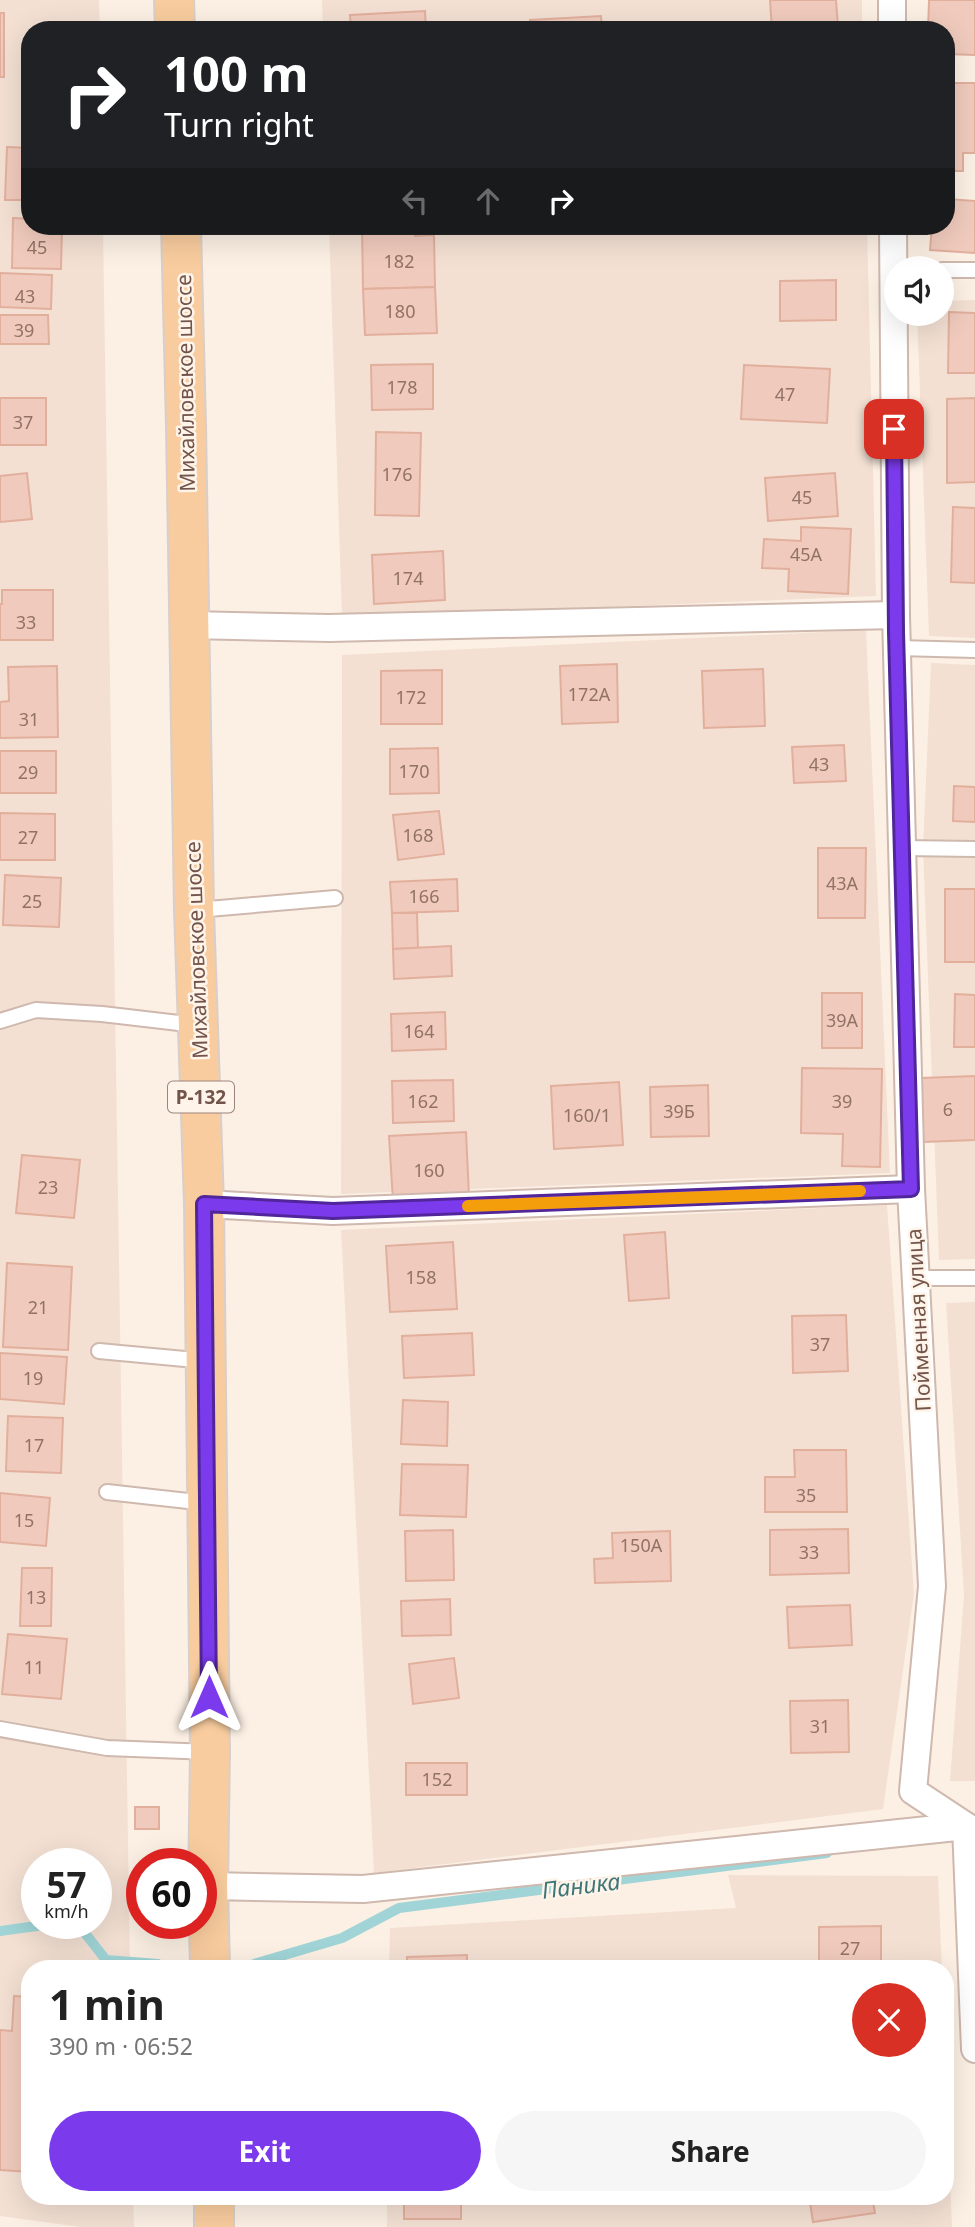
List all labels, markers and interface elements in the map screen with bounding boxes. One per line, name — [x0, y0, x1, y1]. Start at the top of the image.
text: 100 m — [164, 40, 309, 106]
icon: right — [49, 49, 140, 140]
text: Turn right — [164, 103, 314, 146]
icon: left — [396, 182, 434, 220]
icon: ahead — [469, 182, 507, 220]
icon: right — [542, 182, 580, 220]
house number: 45 — [27, 235, 47, 259]
house number: 182 — [384, 249, 414, 273]
map controls — [884, 256, 954, 326]
button: sound — [884, 256, 954, 326]
street label: Михайловское шоссе — [169, 274, 201, 492]
house number: 43 — [15, 284, 35, 308]
house number: 180 — [385, 299, 415, 323]
house number: 39 — [14, 318, 34, 342]
house number: 178 — [387, 375, 417, 399]
house number: 47 — [775, 382, 795, 406]
pin — [864, 399, 924, 459]
house number: 37 — [13, 410, 33, 434]
icon: arrive — [875, 410, 913, 448]
house number: 176 — [382, 462, 412, 486]
house number: 45 — [792, 485, 812, 509]
house number: 45А — [790, 542, 823, 566]
house number: 174 — [393, 566, 423, 590]
house number: 33 — [16, 610, 36, 634]
house number: 172А — [568, 682, 611, 706]
house number: 172 — [396, 685, 426, 709]
house number: 31 — [19, 707, 39, 731]
house number: 43 — [809, 752, 829, 776]
house number: 170 — [399, 759, 429, 783]
house number: 29 — [18, 760, 38, 784]
house number: 168 — [403, 823, 433, 847]
house number: 27 — [18, 825, 38, 849]
street label: Михайловское шоссе — [178, 841, 214, 1059]
house number: 43А — [826, 871, 859, 895]
house number: 166 — [409, 884, 439, 908]
house number: 25 — [22, 889, 42, 913]
house number: 39А — [826, 1008, 859, 1032]
house number: 164 — [404, 1019, 434, 1043]
road number: Р-132 — [168, 1082, 234, 1112]
house number: 162 — [408, 1089, 438, 1113]
house number: 39 — [832, 1089, 852, 1113]
house number: 6 — [943, 1097, 953, 1121]
house number: 39Б — [663, 1099, 695, 1123]
house number: 160/1 — [563, 1103, 611, 1127]
house number: 160 — [414, 1158, 444, 1182]
house number: 23 — [38, 1175, 58, 1199]
street label: Пойменная улица — [899, 1228, 937, 1412]
house number: 158 — [406, 1265, 436, 1289]
house number: 21 — [28, 1295, 48, 1319]
house number: 37 — [810, 1332, 830, 1356]
house number: 19 — [23, 1366, 43, 1390]
house number: 17 — [24, 1433, 44, 1457]
house number: 35 — [796, 1483, 816, 1507]
house number: 15 — [14, 1508, 34, 1532]
house number: 150А — [620, 1533, 663, 1557]
house number: 33 — [799, 1540, 819, 1564]
house number: 13 — [26, 1585, 46, 1609]
house number: 11 — [24, 1655, 44, 1679]
position arrow — [172, 1660, 246, 1734]
house number: 31 — [810, 1714, 830, 1738]
house number: 152 — [422, 1767, 452, 1791]
speed limit sign: 60 — [126, 1848, 217, 1939]
text: 57 — [46, 1861, 87, 1908]
water label: Паника — [540, 1864, 622, 1906]
text: km/h — [44, 1899, 89, 1923]
house number: 27 — [840, 1936, 860, 1960]
text: 1 min — [49, 1975, 165, 2032]
button: close — [852, 1983, 926, 2057]
text: 390 m · 06:52 — [49, 2030, 193, 2062]
button: Exit — [49, 2111, 481, 2191]
button: Share — [495, 2111, 926, 2191]

